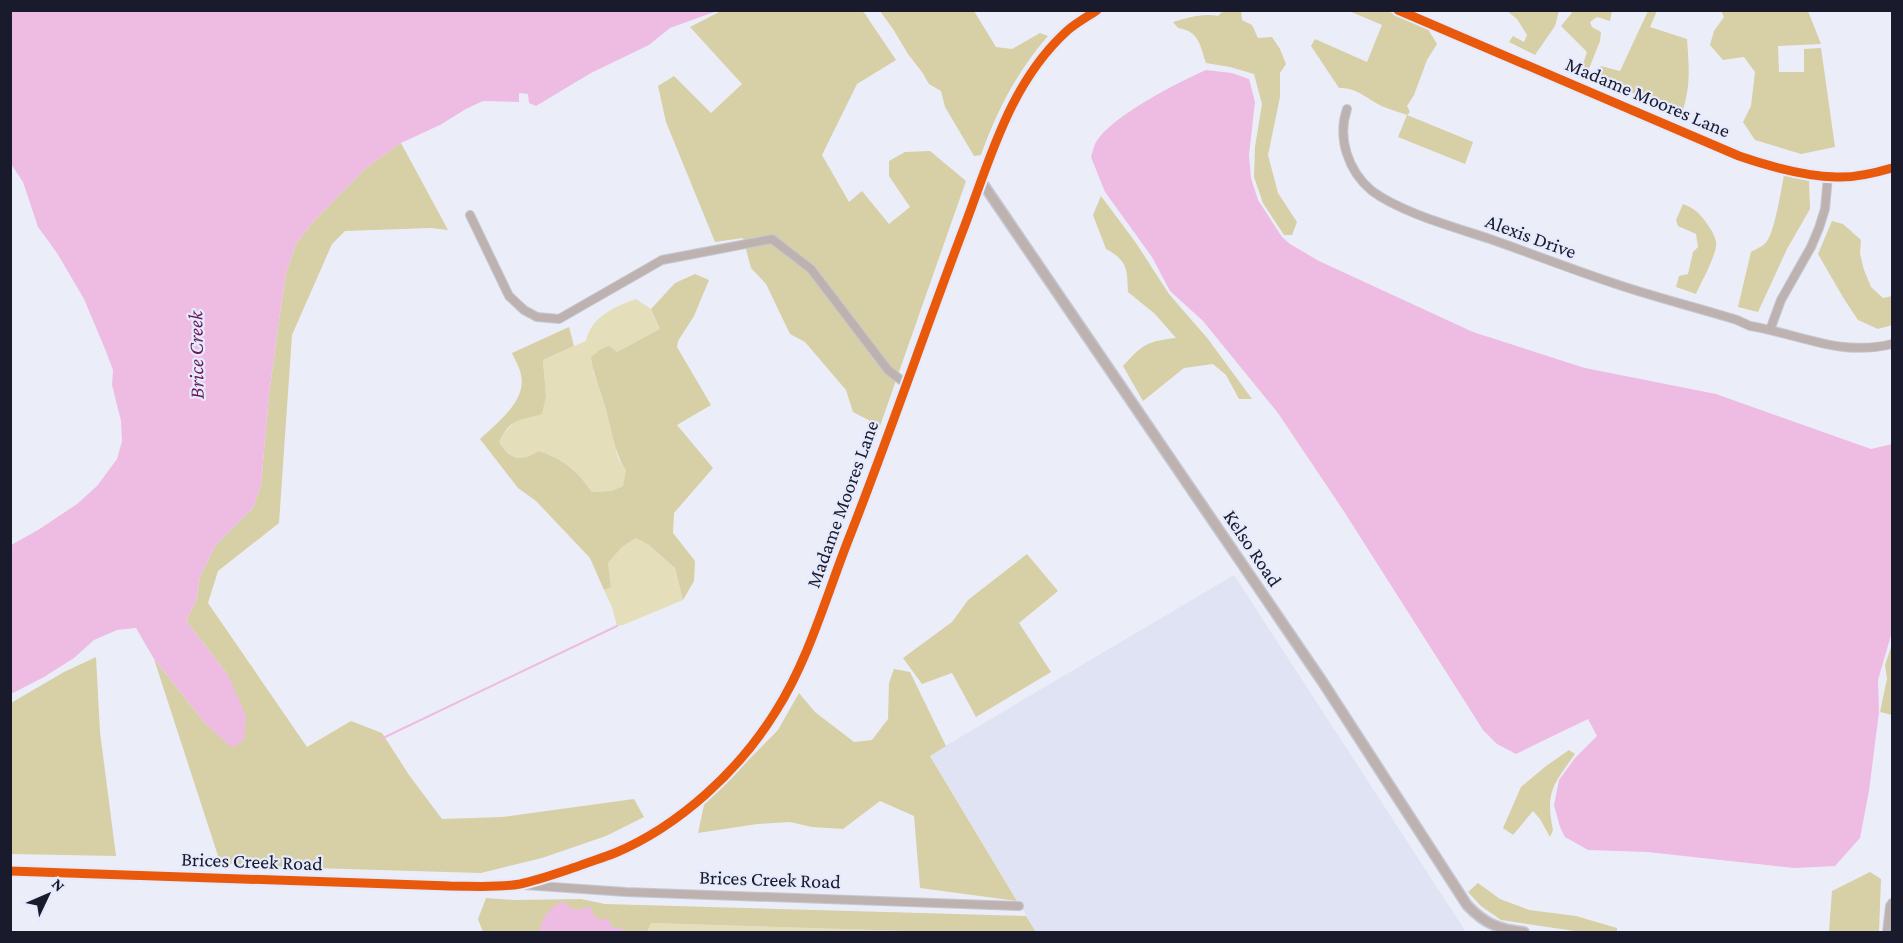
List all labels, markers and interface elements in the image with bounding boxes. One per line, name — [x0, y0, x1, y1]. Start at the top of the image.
street label: Madame Moores Lane — [1562, 52, 1734, 142]
street label: Alexis Drive — [1483, 209, 1580, 263]
water label: Brice Creek — [183, 310, 209, 399]
street label: Madame Moores Lane — [801, 417, 883, 591]
street label: Kelso Road — [1219, 506, 1287, 591]
street label: Brices Creek Road — [181, 848, 324, 874]
north arrow — [18, 865, 78, 925]
street label: Brices Creek Road — [699, 866, 842, 892]
text: N — [49, 875, 68, 895]

